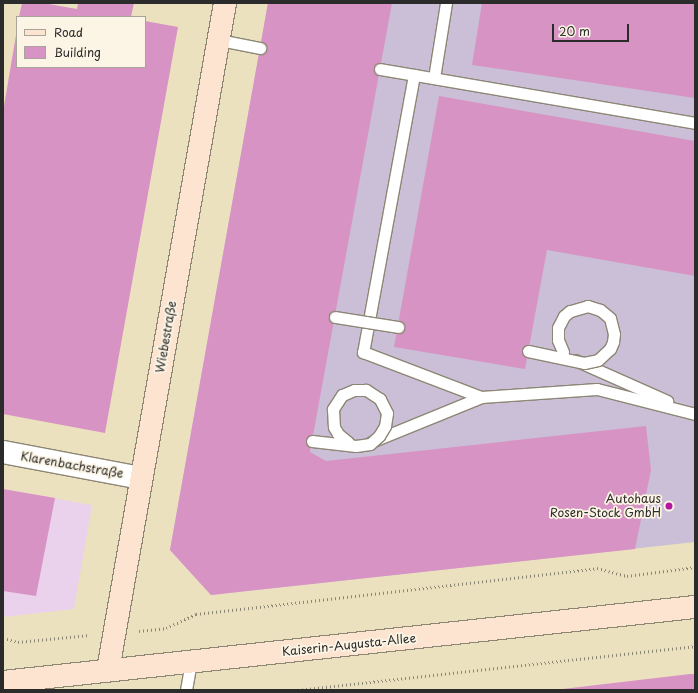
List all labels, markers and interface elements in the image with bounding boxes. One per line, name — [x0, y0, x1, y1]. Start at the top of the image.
legend — [16, 16, 146, 68]
scale bar — [554, 16, 631, 42]
text: 20 m — [559, 22, 590, 40]
text: Road — [54, 23, 83, 41]
text: Building — [54, 43, 101, 61]
street label: Wiebestraße — [153, 300, 179, 374]
street label: Klarenbachstraße — [20, 449, 124, 481]
place label: Autohaus Rosen-Stock GmbH — [549, 492, 661, 520]
marker: Autohaus Rosen-Stock GmbH — [664, 501, 674, 511]
street label: Kaiserin-Augusta-Allee — [281, 631, 417, 659]

